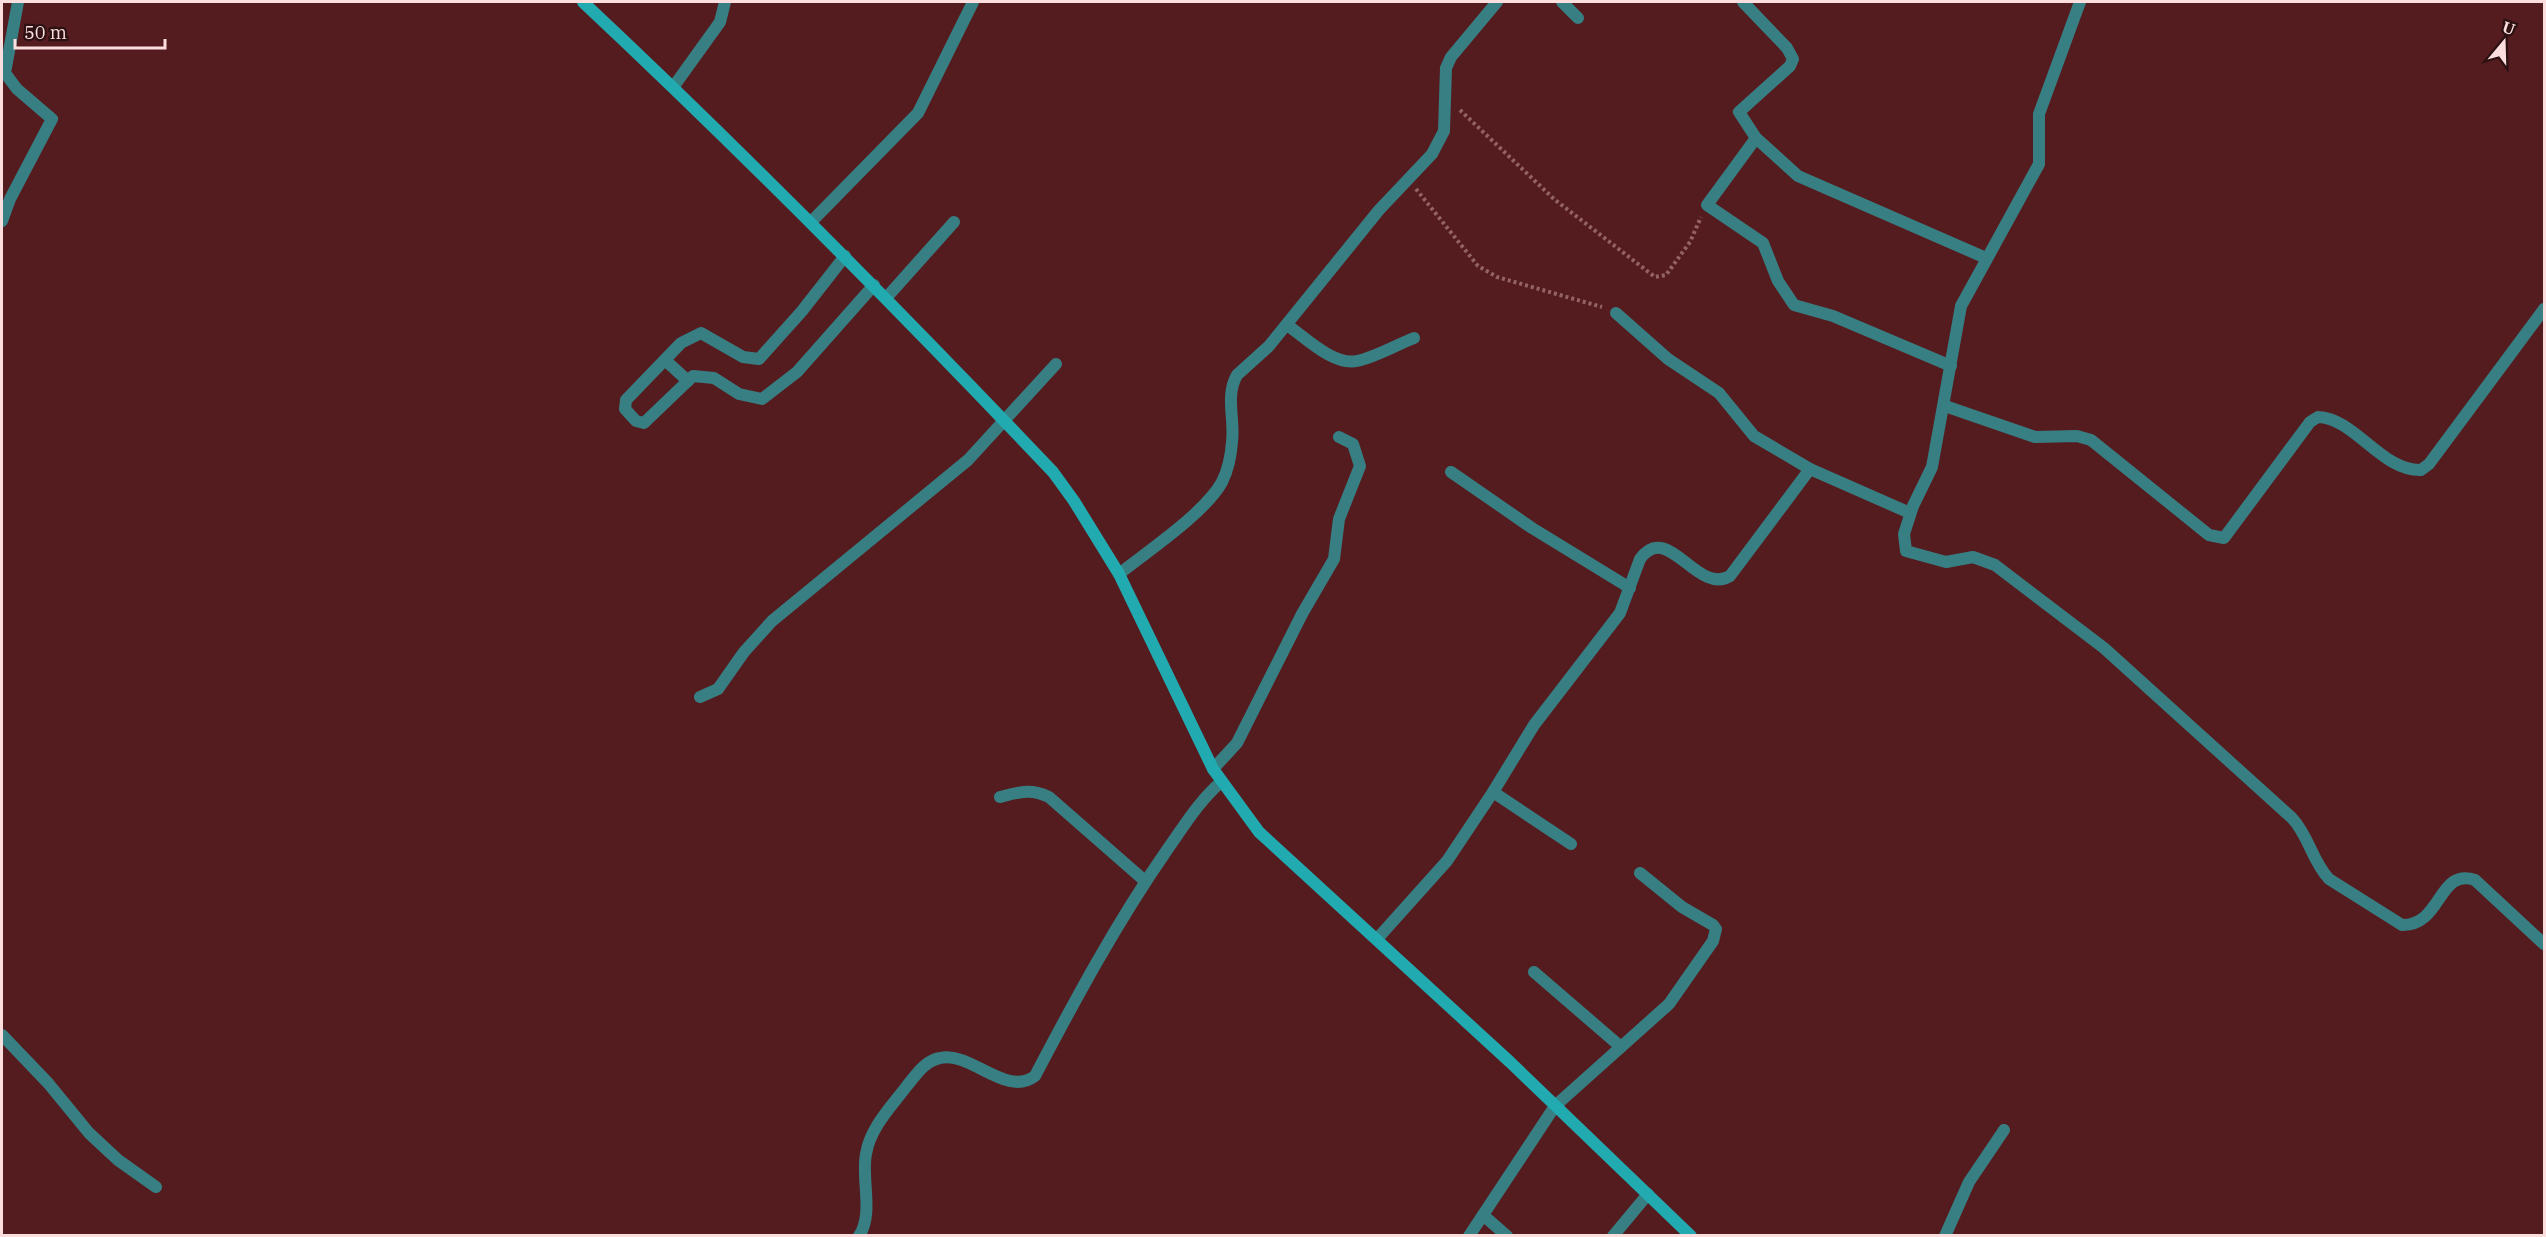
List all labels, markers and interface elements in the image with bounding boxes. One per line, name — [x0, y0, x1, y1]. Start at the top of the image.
scale bar — [15, 12, 165, 50]
north arrow — [2474, 12, 2534, 72]
text: U — [2500, 16, 2518, 39]
text: 50 m — [24, 21, 67, 44]

